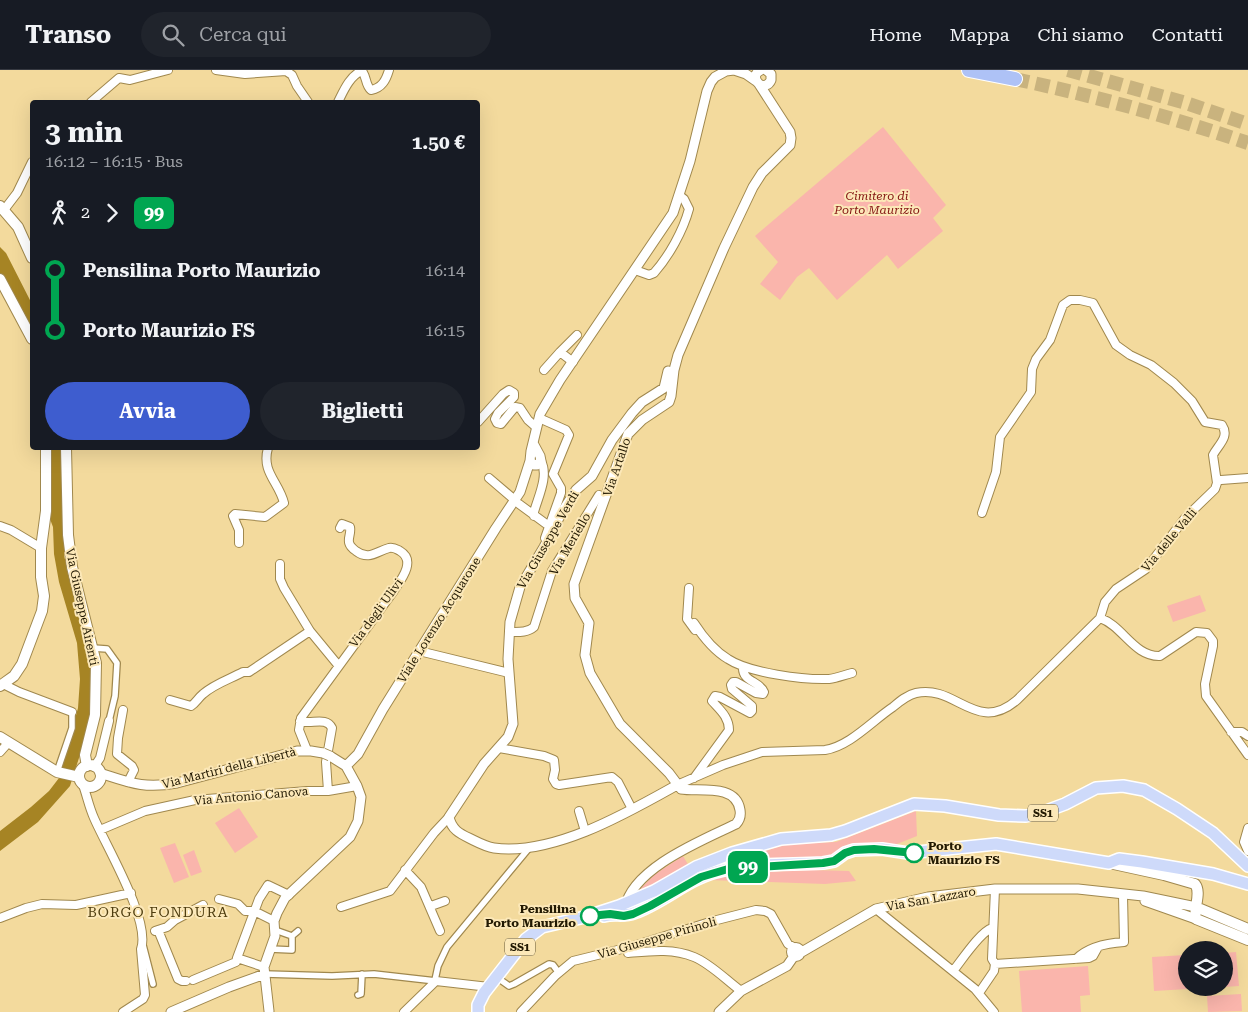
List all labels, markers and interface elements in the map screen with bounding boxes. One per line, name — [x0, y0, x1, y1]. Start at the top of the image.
search box — [141, 12, 491, 57]
text: Transo — [25, 21, 111, 49]
icon: search — [159, 21, 187, 49]
text: Cerca qui — [199, 23, 287, 46]
text: Home — [869, 24, 922, 45]
text: Mappa — [950, 24, 1009, 45]
text: Chi siamo — [1037, 24, 1124, 45]
text: Contatti — [1152, 24, 1223, 45]
text: 3 min — [45, 116, 123, 149]
text: 1.50 € — [412, 131, 465, 154]
text: 16:12 – 16:15 · Bus — [45, 152, 183, 171]
park label: Cimitero di Porto Maurizio — [833, 189, 920, 217]
icon: walk — [45, 199, 73, 227]
icon: forward — [98, 199, 126, 227]
text: 99 — [144, 202, 164, 223]
text: 2 — [81, 203, 90, 222]
text: Pensilina Porto Maurizio — [83, 259, 321, 282]
text: 16:14 — [425, 261, 465, 280]
text: Porto Maurizio FS — [83, 319, 255, 342]
text: 16:15 — [425, 321, 465, 340]
button: Avvia — [45, 382, 250, 440]
button: Biglietti — [260, 382, 465, 440]
street label: Via Artallo — [600, 436, 634, 498]
street label: Via Giuseppe Verdi — [514, 488, 582, 591]
street label: Via delle Valli — [1138, 505, 1200, 575]
street label: Via Meriello — [547, 510, 593, 578]
street label: Via Giuseppe Airenti — [63, 547, 101, 667]
street label: Viale Lorenzo Acquarone — [395, 554, 484, 685]
street label: Via degli Ulivi — [346, 576, 406, 650]
street label: Via Martiri della Libertà — [161, 744, 298, 791]
street label: Via Antonio Canova — [193, 784, 309, 808]
road number: SS1 — [1028, 804, 1058, 821]
place label: Porto Maurizio FS — [928, 839, 1000, 867]
marker: Porto Maurizio FS — [904, 843, 924, 863]
line badge: 99 — [726, 851, 770, 883]
text: 99 — [738, 856, 758, 877]
street label: Via San Lazzaro — [885, 884, 977, 914]
place label: Pensilina Porto Maurizio — [485, 902, 576, 930]
district label: BORGO FONDURA — [87, 904, 229, 920]
marker: Pensilina Porto Maurizio — [580, 906, 600, 926]
street label: Via Giuseppe Pirinoli — [596, 914, 718, 962]
road number: SS1 — [505, 939, 535, 956]
map controls — [1178, 941, 1233, 996]
button: layers — [1178, 941, 1233, 996]

